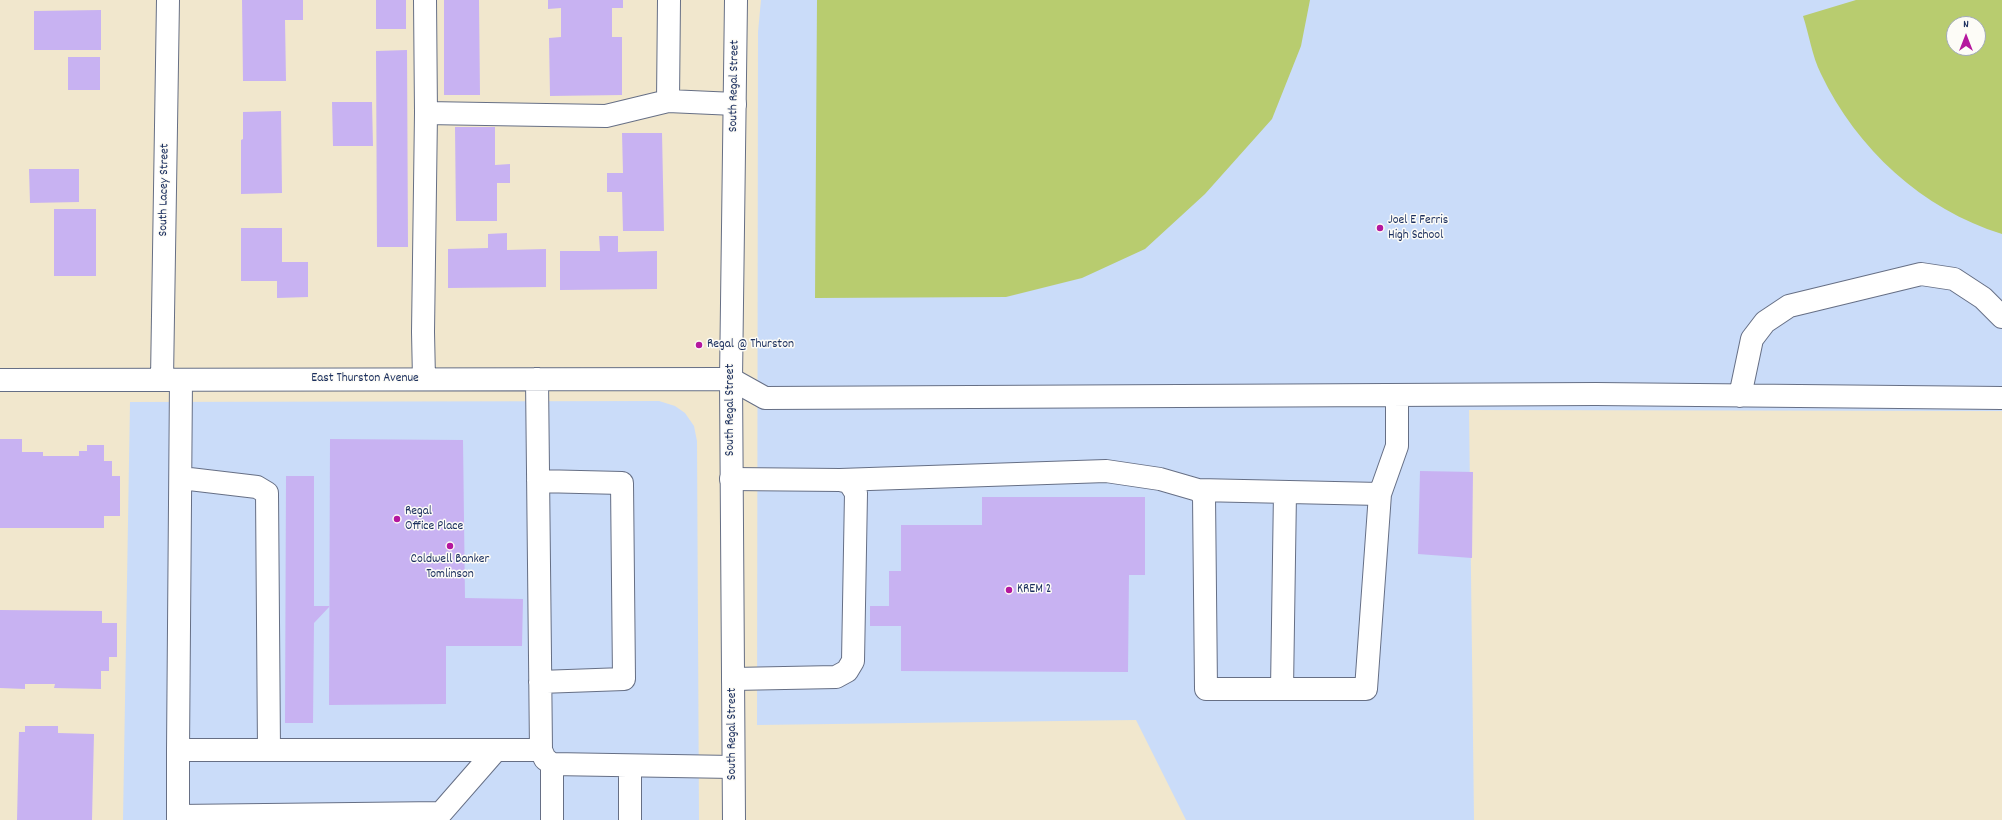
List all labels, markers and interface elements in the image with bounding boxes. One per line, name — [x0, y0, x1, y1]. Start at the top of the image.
north arrow — [1946, 16, 1986, 56]
text: N — [1963, 17, 1969, 33]
street label: South Regal Street — [726, 40, 744, 132]
street label: South Lacey Street — [156, 143, 174, 237]
place label: Joel E Ferris High School — [1388, 213, 1448, 244]
marker: Joel E Ferris High School — [1375, 223, 1385, 233]
place label: Regal @ Thurston — [707, 337, 794, 353]
marker: Regal @ Thurston — [694, 340, 704, 350]
street label: South Regal Street — [723, 364, 739, 456]
street label: East Thurston Avenue — [311, 371, 419, 387]
place label: Regal Office Place — [405, 504, 463, 535]
marker: Regal Office Place — [392, 514, 402, 524]
marker: Coldwell Banker Tomlinson — [445, 541, 455, 551]
place label: Coldwell Banker Tomlinson — [411, 552, 489, 583]
place label: KREM 2 — [1017, 582, 1052, 598]
marker: KREM 2 — [1004, 585, 1014, 595]
street label: South Regal Street — [725, 688, 741, 780]

